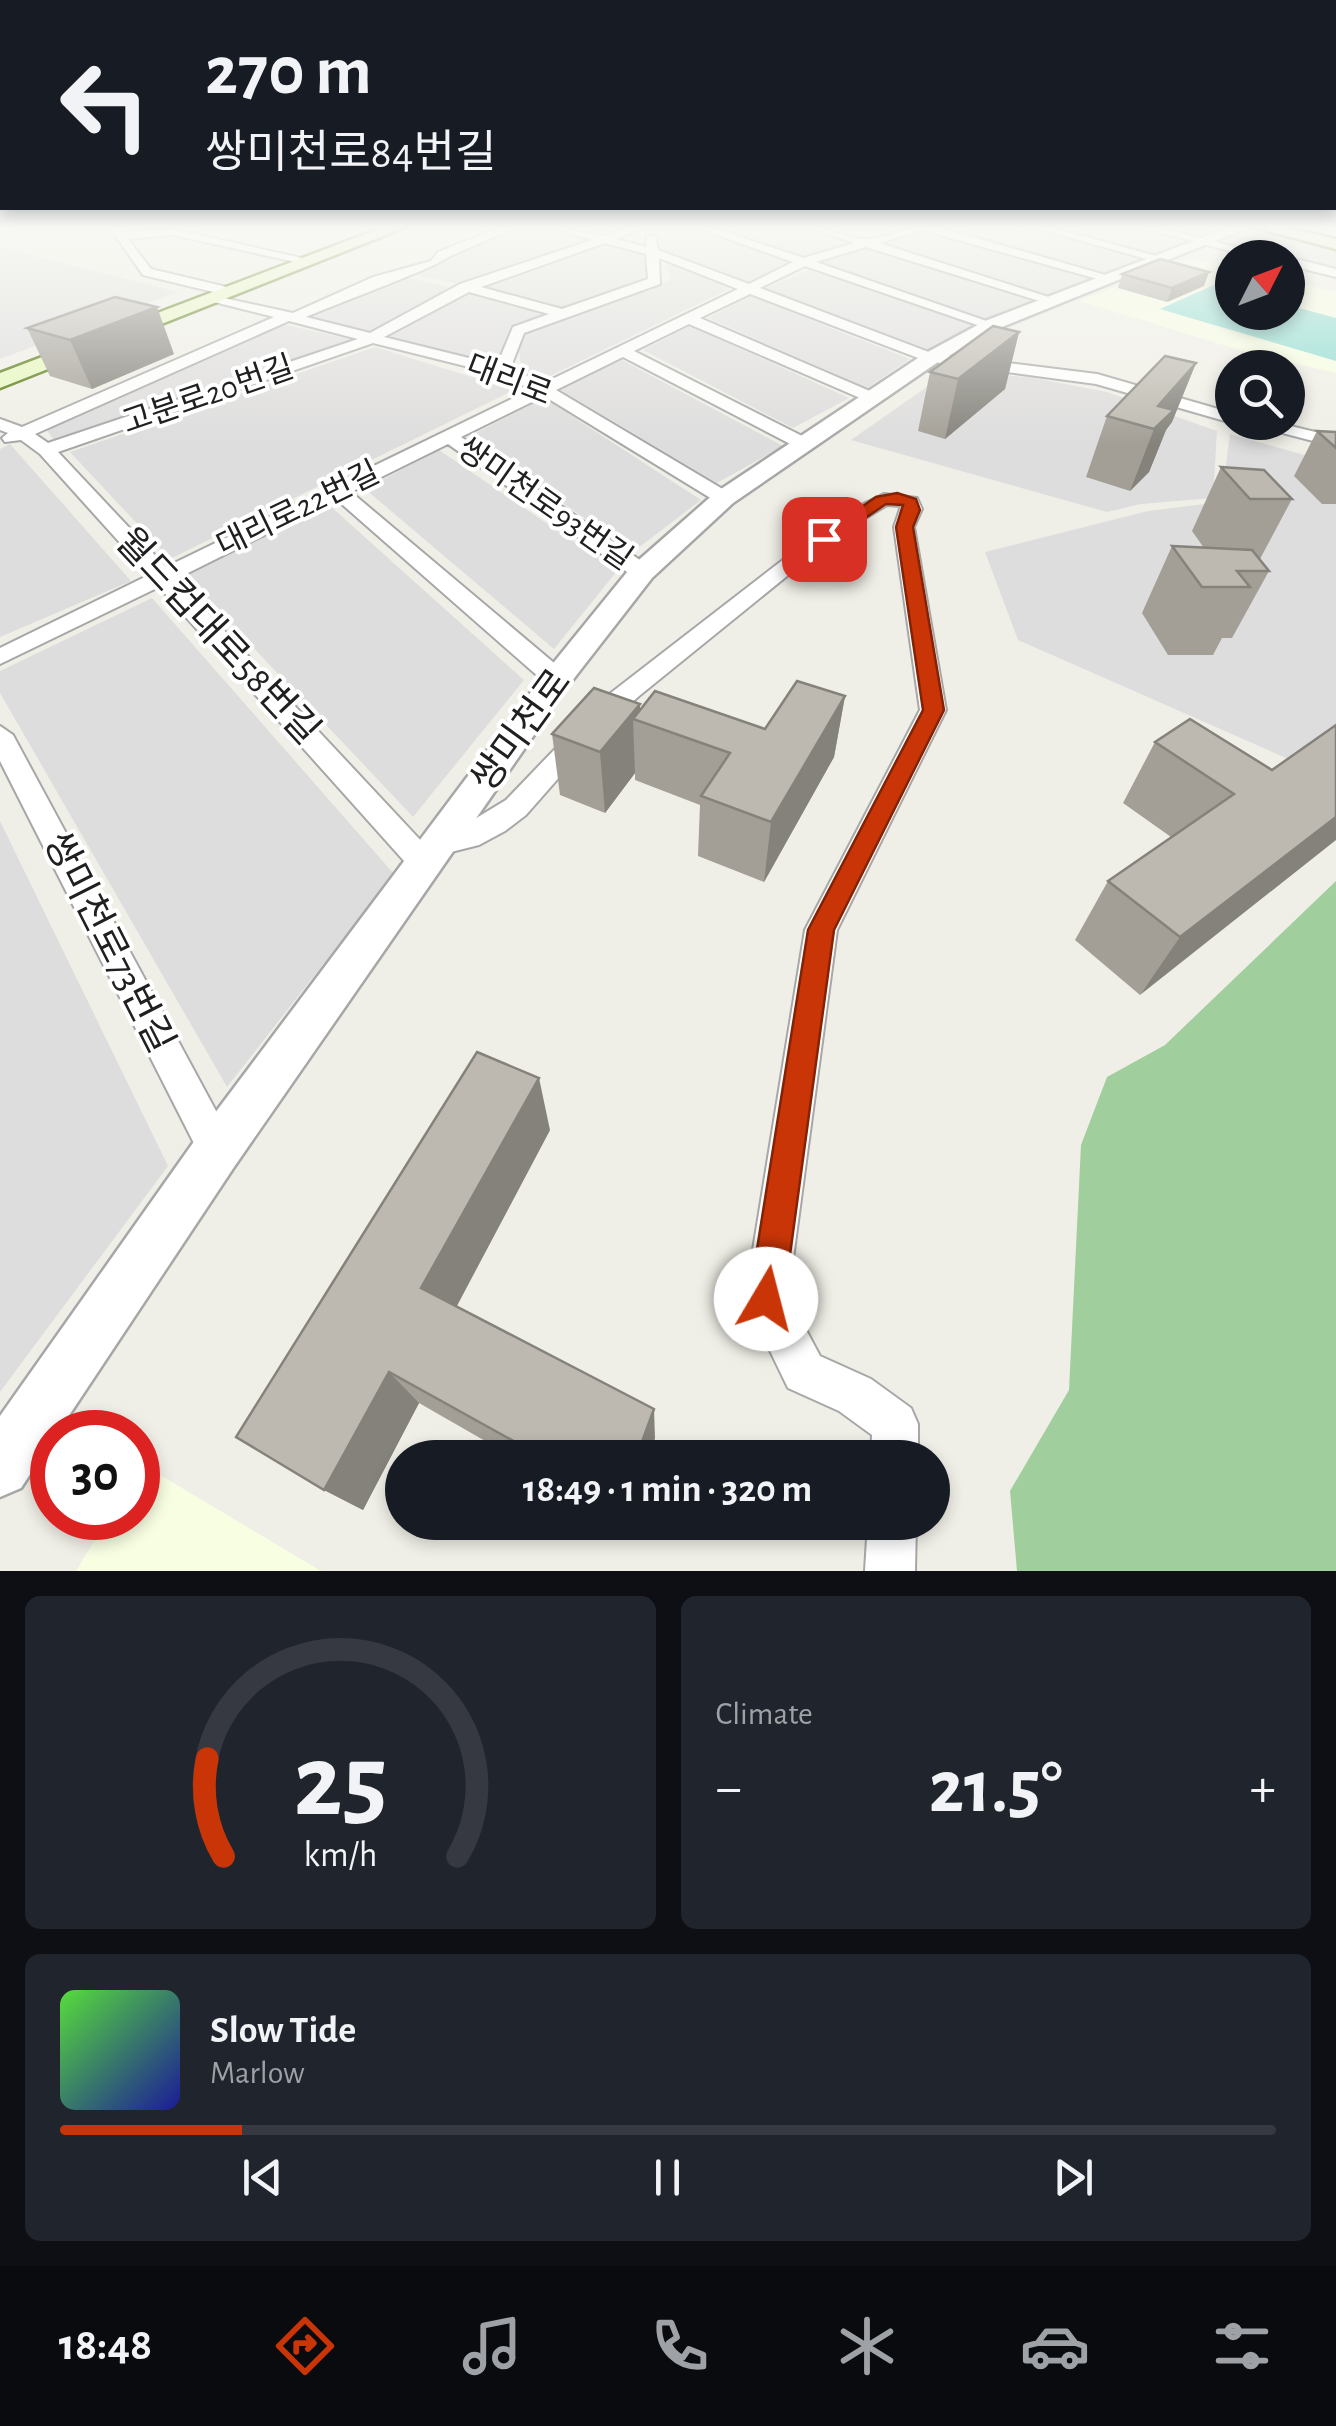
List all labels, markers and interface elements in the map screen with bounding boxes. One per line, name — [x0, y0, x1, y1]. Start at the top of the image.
text: 270 m — [205, 37, 372, 107]
icon: left — [40, 40, 170, 170]
text: 쌍미천로84번길 — [205, 131, 496, 176]
north arrow — [1215, 240, 1305, 330]
map controls — [1215, 240, 1305, 440]
street label: 대리로 — [462, 348, 556, 411]
street label: 고분로20번길 — [118, 350, 298, 439]
button: search — [1215, 350, 1305, 440]
street label: 쌍미천로93번길 — [452, 431, 639, 576]
street label: 대리로22번길 — [211, 455, 384, 562]
pin — [782, 497, 867, 582]
icon: arrive — [797, 512, 852, 567]
street label: 월드컵대로58번길 — [108, 521, 327, 752]
street label: 쌍미천로 — [464, 662, 578, 799]
street label: 쌍미천로73번길 — [36, 826, 181, 1059]
position arrow — [714, 1247, 818, 1351]
speed limit sign: 30 — [30, 1410, 160, 1540]
text: 18:49 · 1 min · 320 m — [523, 1471, 812, 1509]
text: Climate — [716, 1698, 813, 1730]
text: 25 — [293, 1731, 387, 1835]
text: 21.5° — [929, 1751, 1063, 1826]
text: − — [716, 1761, 742, 1816]
text: + — [1250, 1761, 1276, 1816]
text: km/h — [303, 1837, 377, 1873]
text: Slow Tide — [210, 2012, 356, 2050]
text: Marlow — [210, 2057, 305, 2089]
icon: previous — [235, 2150, 290, 2205]
icon: pause — [640, 2150, 695, 2205]
icon: next — [1046, 2150, 1101, 2205]
icon: directions — [270, 2311, 340, 2381]
icon: music — [457, 2311, 527, 2381]
icon: phone — [645, 2311, 715, 2381]
icon: climate — [832, 2311, 902, 2381]
icon: car — [1020, 2311, 1090, 2381]
icon: filters — [1207, 2311, 1277, 2381]
text: 18:48 — [59, 2323, 152, 2368]

